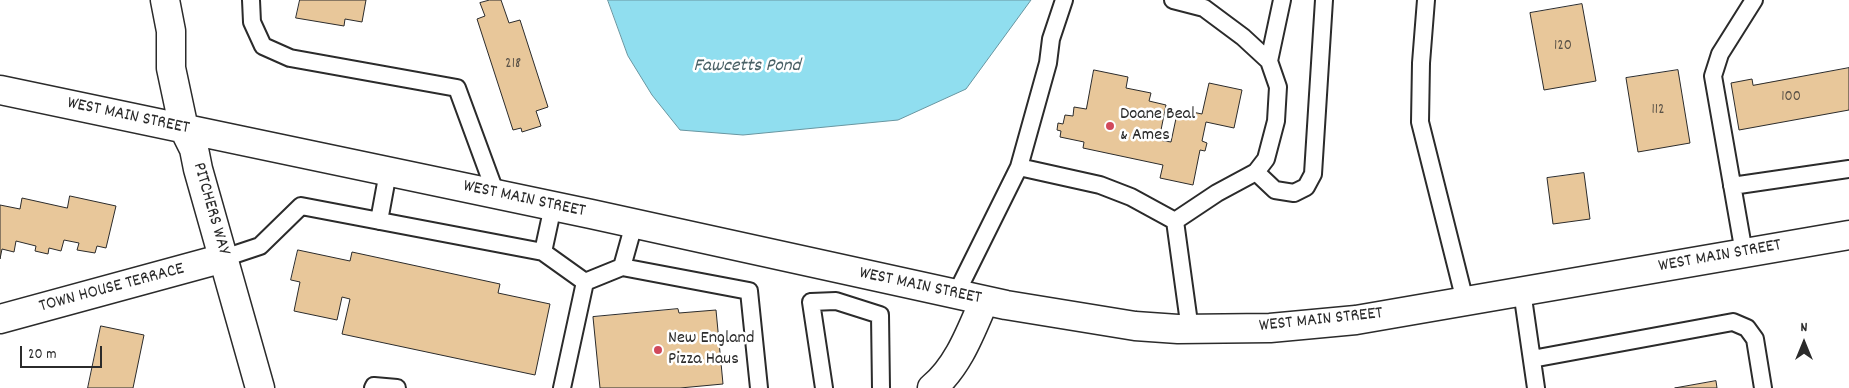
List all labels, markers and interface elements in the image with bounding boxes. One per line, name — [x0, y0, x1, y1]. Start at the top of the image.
house number: 120 — [1554, 38, 1572, 56]
house number: 218 — [505, 56, 521, 74]
water label: Fawcetts Pond — [694, 56, 800, 78]
house number: 100 — [1781, 89, 1801, 107]
street label: WEST MAIN STREET — [65, 94, 191, 140]
house number: 112 — [1651, 102, 1665, 120]
place label: Doane Beal & Ames — [1120, 105, 1195, 148]
marker: Doane Beal & Ames — [1104, 120, 1116, 132]
street label: PITCHERS WAY — [187, 160, 233, 258]
street label: WEST MAIN STREET — [461, 177, 587, 223]
street label: WEST MAIN STREET — [1657, 236, 1783, 278]
street label: TOWN HOUSE TERRACE — [37, 259, 187, 319]
street label: WEST MAIN STREET — [857, 264, 983, 310]
street label: WEST MAIN STREET — [1258, 304, 1384, 338]
north arrow — [1779, 318, 1829, 368]
text: N — [1801, 318, 1807, 338]
place label: New England Pizza Haus — [668, 329, 754, 372]
scale bar — [22, 336, 105, 368]
text: 20 m — [28, 344, 56, 366]
marker: New England Pizza Haus — [652, 344, 664, 356]

